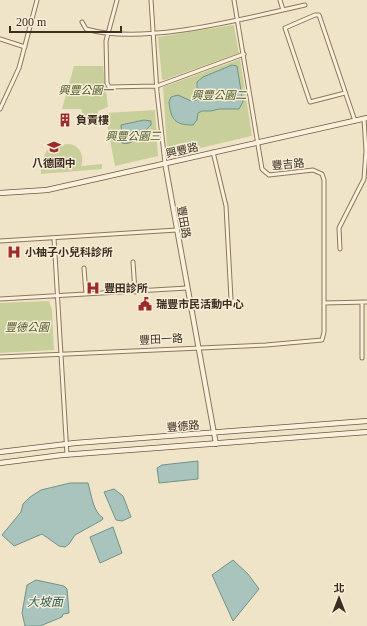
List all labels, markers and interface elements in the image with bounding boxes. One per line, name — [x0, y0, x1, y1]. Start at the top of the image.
scale bar — [10, 8, 121, 34]
text: 200 m — [16, 15, 47, 29]
park label: 興豐公園一 — [59, 84, 114, 96]
park label: 興豐公園二 — [192, 89, 247, 101]
building icon: 負責樓 — [57, 112, 73, 128]
place label: 負責樓 — [76, 114, 109, 126]
park label: 興豐公園三 — [106, 130, 161, 142]
school or university icon: 八德國中 — [46, 139, 62, 155]
street label: 興豐路 — [165, 140, 199, 160]
place label: 八德國中 — [32, 157, 76, 169]
street label: 豐吉路 — [271, 157, 305, 171]
street label: 豐田路 — [175, 205, 193, 239]
hospital icon: 小柚子小兒科診所 — [6, 244, 22, 260]
place label: 小柚子小兒科診所 — [25, 246, 113, 258]
hospital icon: 豐田診所 — [85, 280, 101, 296]
place label: 豐田診所 — [104, 282, 148, 294]
public building icon: 瑞豐市民活動中心 — [137, 296, 153, 312]
place label: 瑞豐市民活動中心 — [156, 298, 244, 310]
park label: 豐德公園 — [5, 321, 51, 333]
street label: 豐田一路 — [139, 332, 183, 346]
street label: 豐德路 — [166, 419, 200, 433]
north arrow — [319, 578, 359, 618]
text: 北 — [334, 582, 345, 594]
water label: 大坡面 — [27, 595, 65, 609]

